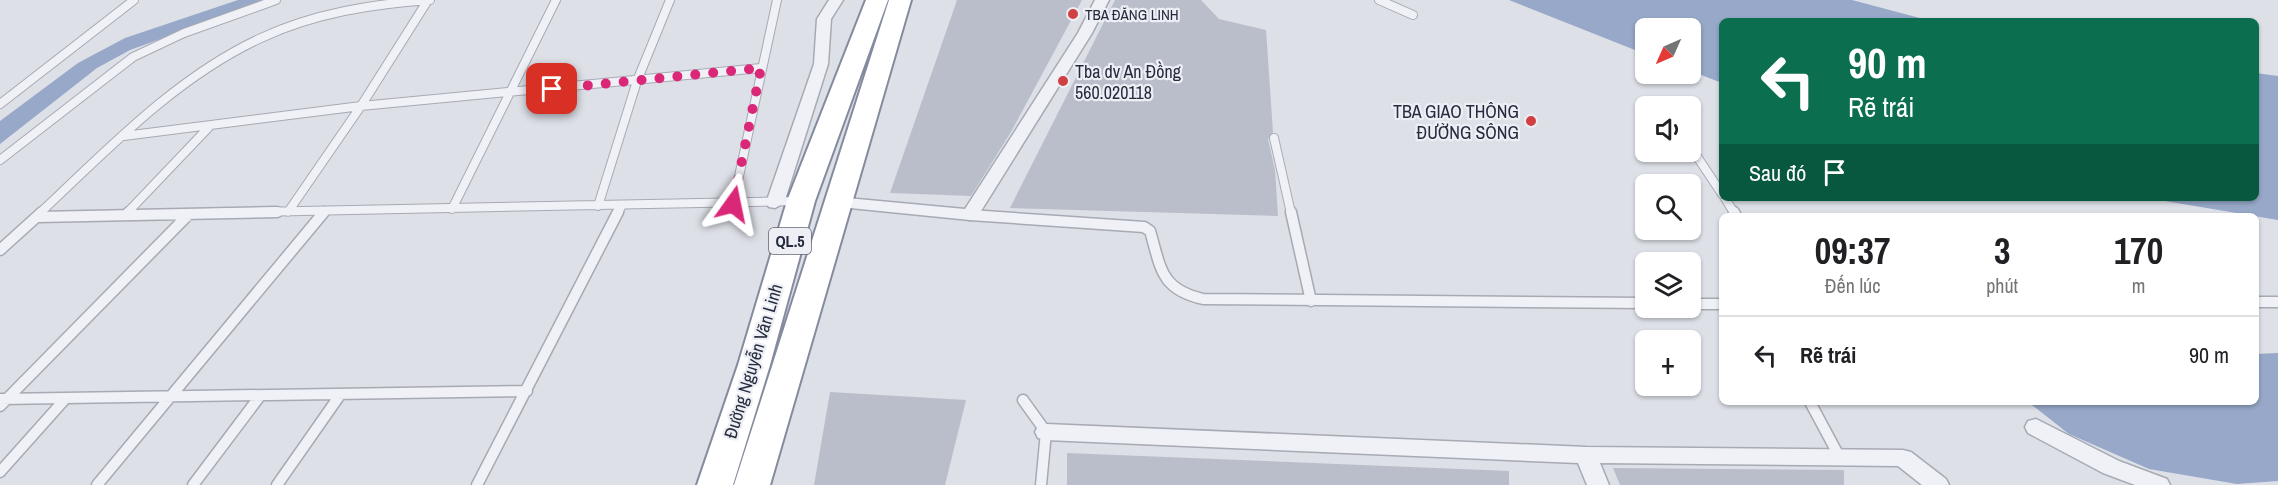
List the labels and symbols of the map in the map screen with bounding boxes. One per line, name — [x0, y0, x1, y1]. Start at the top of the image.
place label: TBA ĐĂNG LINH — [1085, 4, 1179, 25]
marker: TBA ĐĂNG LINH — [1066, 7, 1080, 21]
north arrow — [1635, 18, 1701, 84]
place label: Tba dv An Đồng 560.020118 — [1075, 59, 1182, 105]
pin — [526, 63, 577, 114]
marker: Tba dv An Đồng 560.020118 — [1056, 74, 1070, 88]
place label: TBA GIAO THÔNG ĐƯỜNG SÔNG — [1393, 99, 1519, 145]
marker: TBA GIAO THÔNG ĐƯỜNG SÔNG — [1524, 114, 1538, 128]
position arrow — [701, 172, 765, 236]
road number: QL.5 — [769, 228, 811, 254]
street label: Đường Nguyễn Văn Linh — [718, 281, 788, 441]

